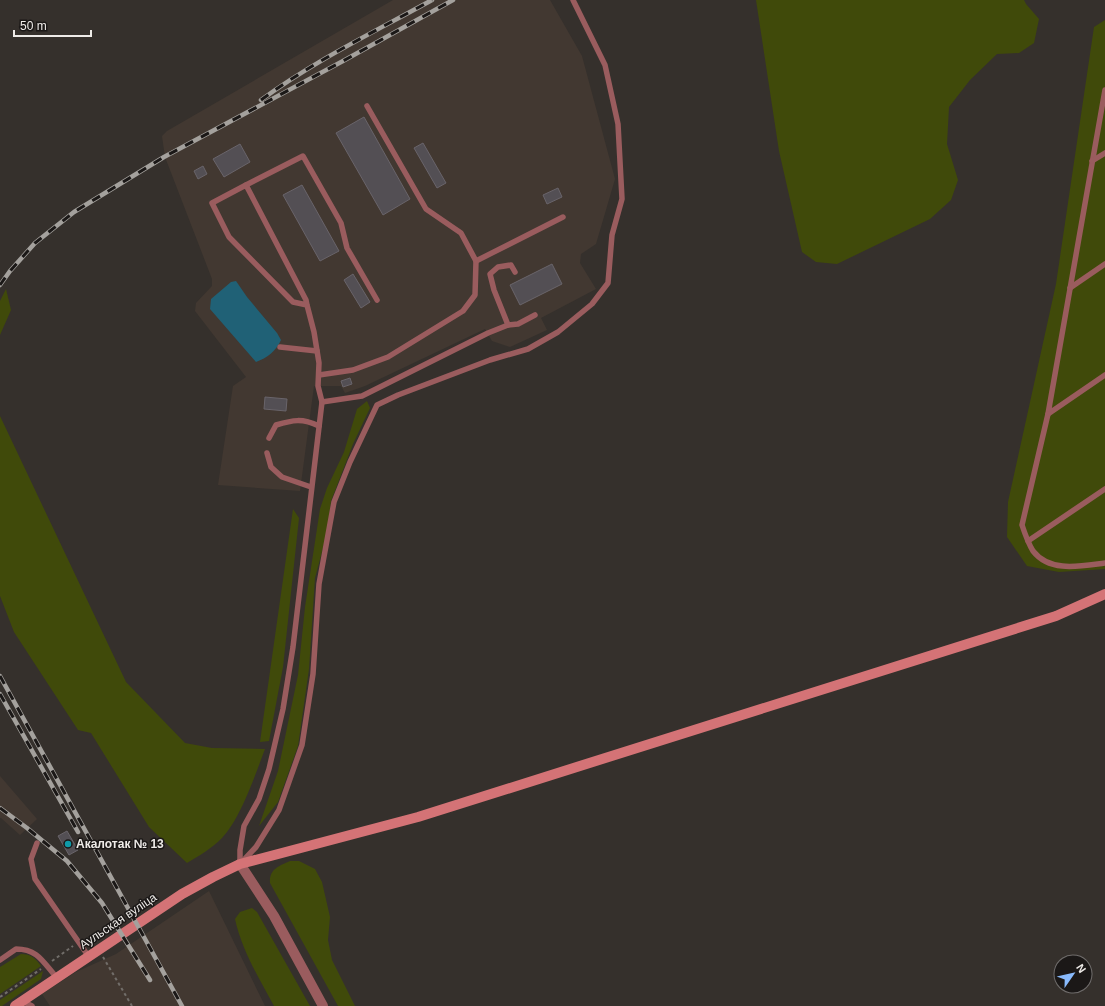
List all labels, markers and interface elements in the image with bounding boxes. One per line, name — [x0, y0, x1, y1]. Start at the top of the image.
scale bar — [14, 12, 91, 38]
text: 50 m — [20, 19, 47, 33]
place label: Акалотак № 13 — [76, 837, 164, 851]
marker: Акалотак № 13 — [63, 839, 73, 849]
street label: Аульская вуліца — [77, 890, 159, 952]
north arrow — [1053, 954, 1093, 994]
text: N — [1074, 962, 1089, 975]

